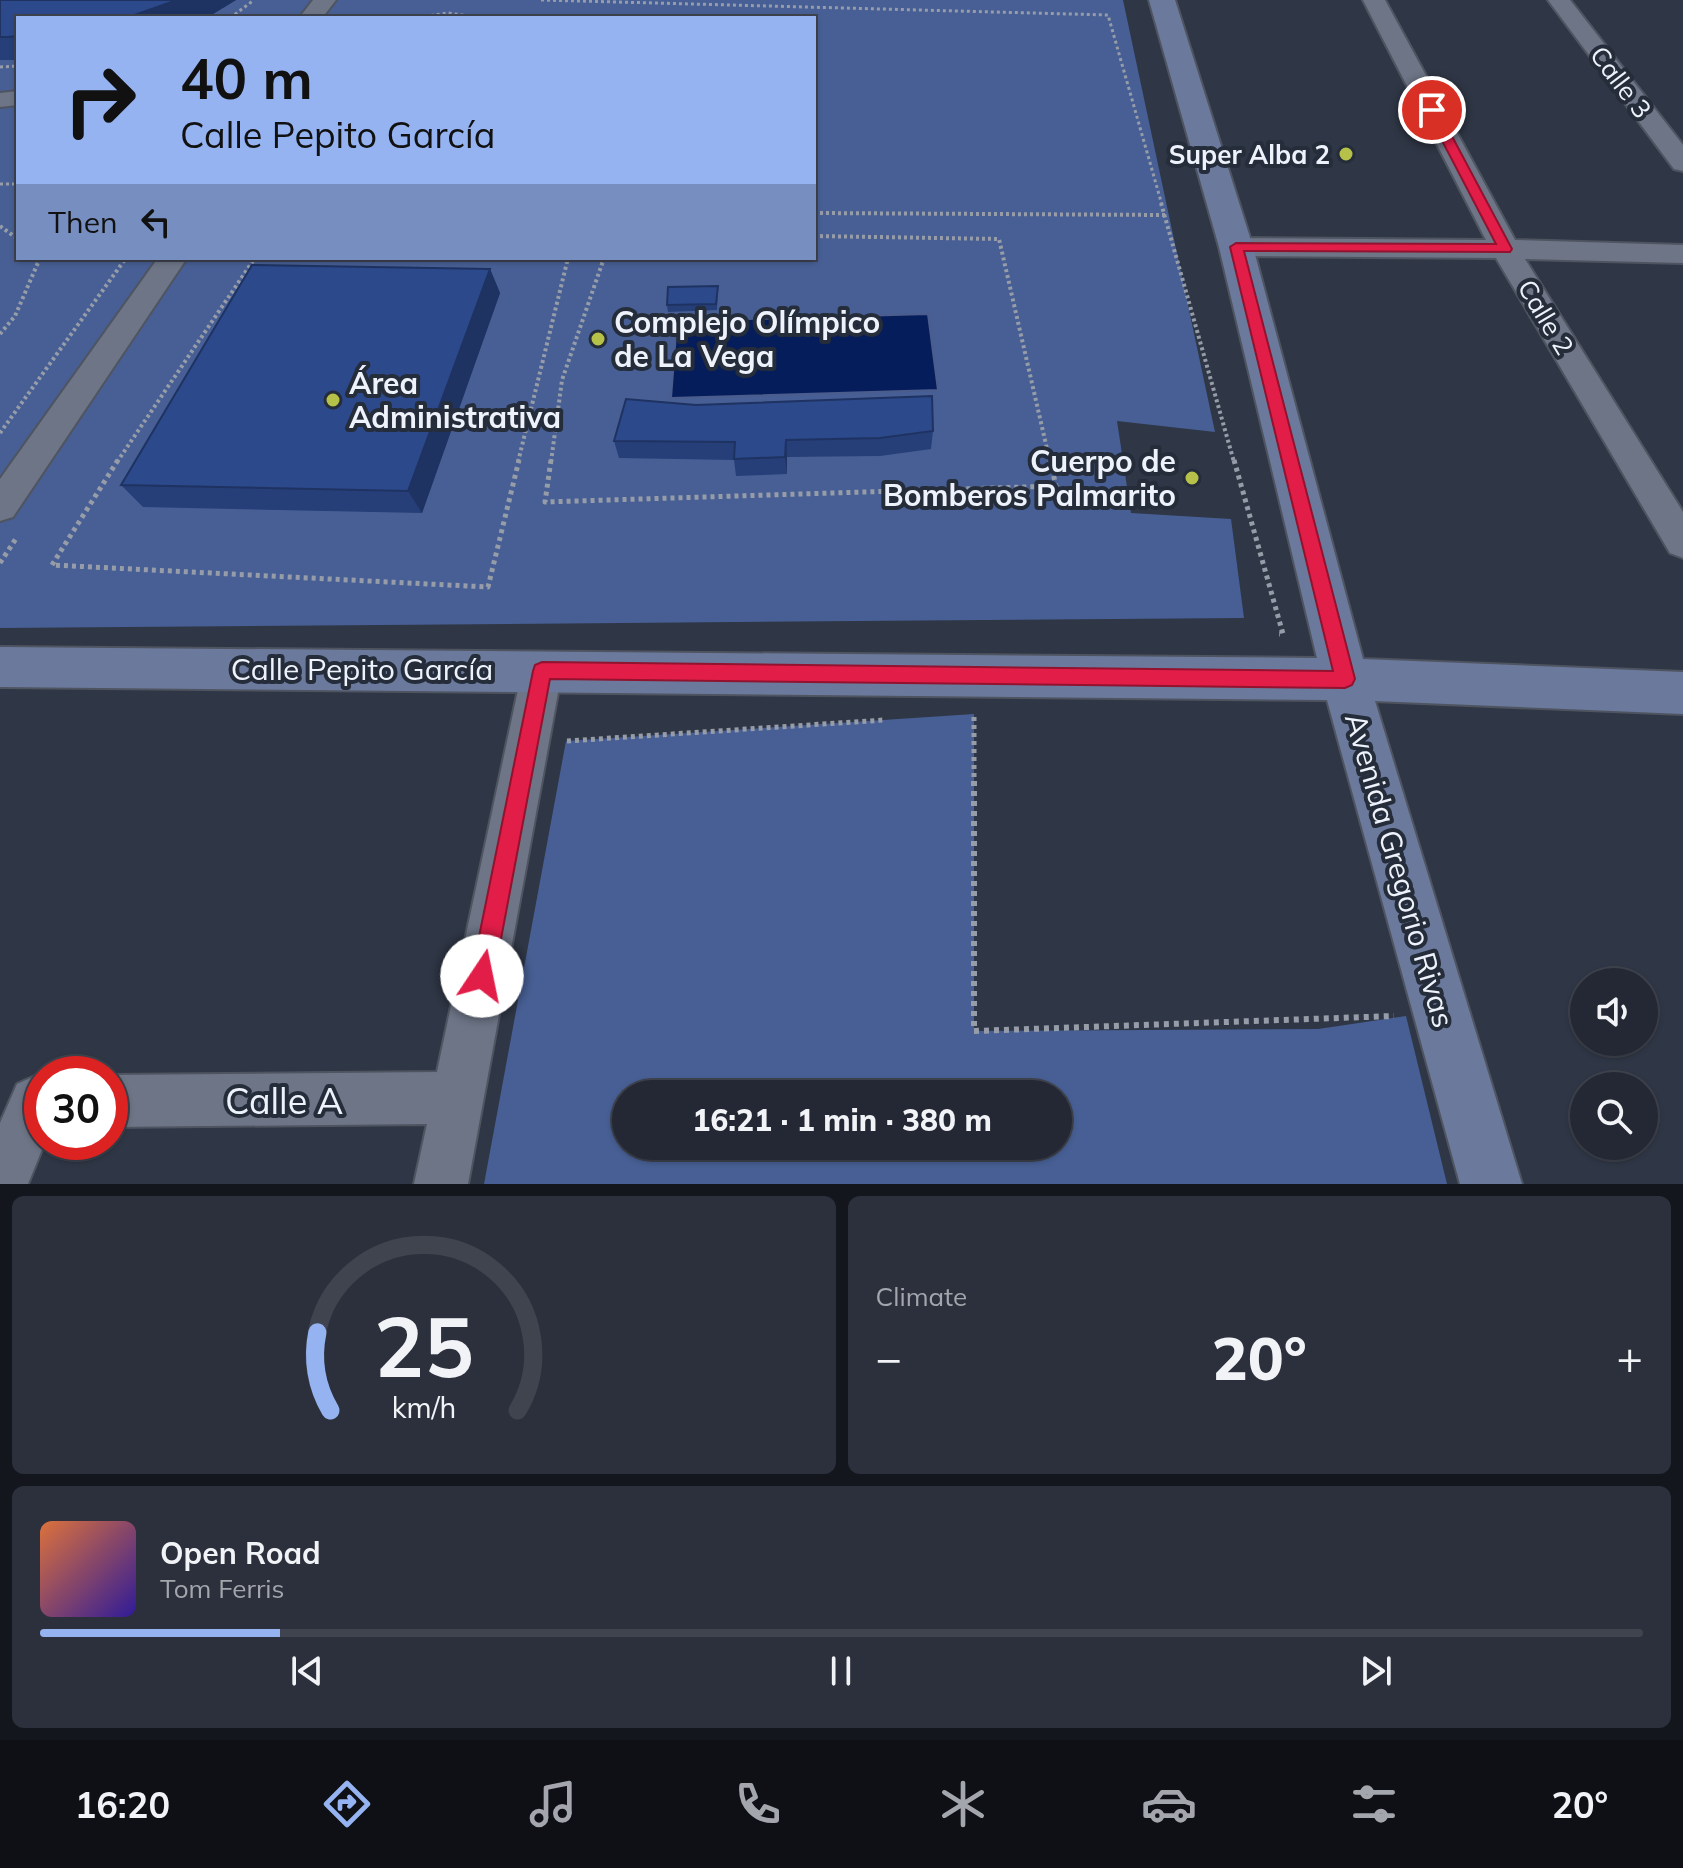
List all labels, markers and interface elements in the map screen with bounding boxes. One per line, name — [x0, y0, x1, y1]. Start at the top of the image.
street label: Calle 3 — [1583, 39, 1659, 125]
text: 40 m — [180, 43, 313, 113]
icon: right — [48, 48, 152, 152]
pin — [1398, 76, 1466, 144]
icon: arrive — [1410, 88, 1454, 132]
text: Calle Pepito García — [180, 112, 495, 157]
place label: Super Alba 2 — [1169, 138, 1330, 171]
marker: Super Alba 2 — [1337, 145, 1355, 163]
icon: left — [134, 200, 178, 244]
text: Then — [48, 203, 118, 241]
street label: Calle 2 — [1511, 273, 1581, 361]
place label: Complejo Olímpico de La Vega — [614, 303, 880, 375]
marker: Complejo Olímpico de La Vega — [589, 330, 607, 348]
place label: Área Administrativa — [349, 364, 561, 436]
marker: Área Administrativa — [324, 391, 342, 409]
place label: Cuerpo de Bomberos Palmarito — [883, 442, 1176, 514]
marker: Cuerpo de Bomberos Palmarito — [1183, 469, 1201, 487]
street label: Calle Pepito García — [231, 650, 493, 688]
street label: Avenida Gregorio Rivas — [1337, 708, 1463, 1032]
position arrow — [440, 934, 524, 1018]
map controls — [1570, 968, 1658, 1160]
button: sound — [1570, 968, 1658, 1056]
speed limit sign: 30 — [24, 1056, 128, 1160]
button: search — [1570, 1072, 1658, 1160]
street label: Calle A — [225, 1078, 343, 1123]
text: 16:21 · 1 min · 380 m — [692, 1101, 992, 1139]
text: Climate — [876, 1280, 967, 1313]
text: 25 — [374, 1293, 474, 1398]
text: 20° — [1212, 1320, 1307, 1395]
text: − — [876, 1330, 902, 1385]
text: + — [1617, 1330, 1643, 1385]
text: km/h — [391, 1389, 456, 1425]
text: Open Road — [160, 1534, 321, 1572]
text: Tom Ferris — [160, 1572, 284, 1605]
icon: previous — [285, 1649, 329, 1693]
icon: pause — [819, 1649, 863, 1693]
icon: next — [1354, 1649, 1398, 1693]
icon: directions — [319, 1776, 375, 1832]
icon: music — [525, 1776, 581, 1832]
icon: phone — [730, 1776, 786, 1832]
icon: climate — [935, 1776, 991, 1832]
icon: car — [1141, 1776, 1197, 1832]
icon: filters — [1346, 1776, 1402, 1832]
text: 16:20 — [75, 1782, 170, 1827]
text: 20° — [1551, 1782, 1608, 1827]

